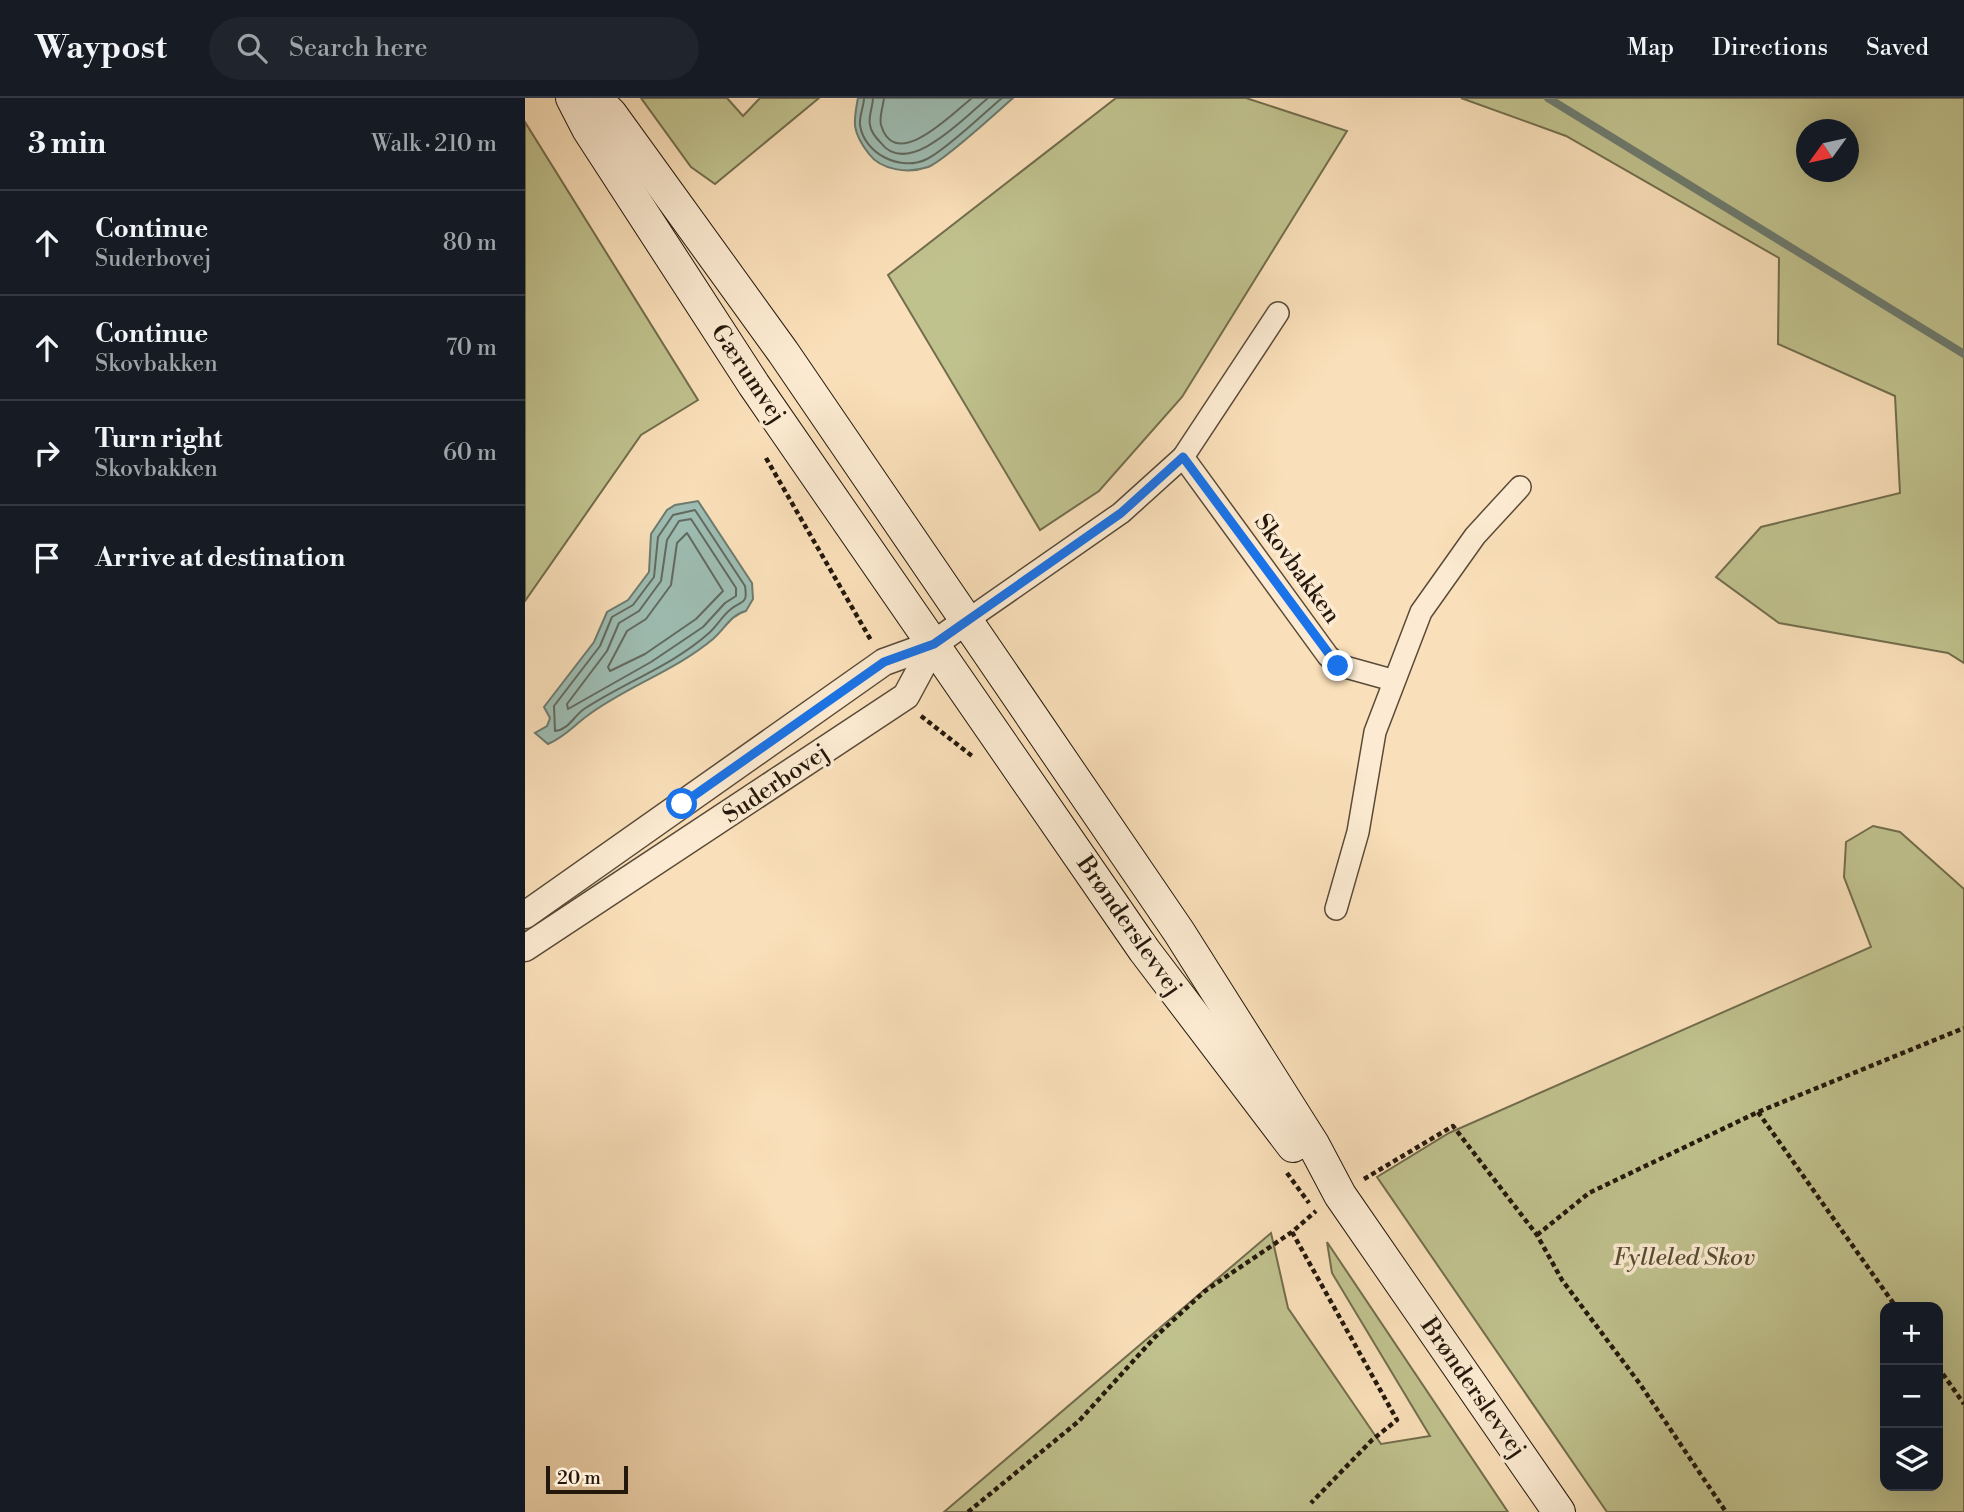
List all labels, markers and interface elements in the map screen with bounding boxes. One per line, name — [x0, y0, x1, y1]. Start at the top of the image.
search box — [209, 17, 699, 80]
text: Waypost — [35, 28, 167, 69]
icon: search — [233, 29, 271, 67]
text: Search here — [289, 32, 428, 64]
text: Map — [1627, 33, 1674, 63]
text: Directions — [1712, 33, 1828, 63]
text: Saved — [1866, 33, 1929, 63]
north arrow — [1796, 119, 1859, 182]
text: 3 min — [28, 125, 106, 163]
text: Walk · 210 m — [371, 130, 497, 158]
text: Continue — [95, 213, 208, 245]
icon: ahead — [28, 224, 66, 262]
text: 80 m — [443, 229, 497, 257]
text: Suderbovej — [95, 245, 212, 273]
text: Continue — [95, 318, 208, 350]
street label: Gærumvej — [704, 319, 792, 429]
icon: ahead — [28, 329, 66, 367]
text: 70 m — [446, 334, 497, 362]
text: Skovbakken — [95, 350, 218, 378]
text: Turn right — [95, 423, 223, 455]
icon: right — [28, 434, 66, 472]
text: 60 m — [443, 439, 497, 467]
text: Skovbakken — [95, 455, 218, 483]
street label: Skovbakken — [1247, 508, 1347, 630]
icon: arrive — [28, 539, 66, 577]
text: Arrive at destination — [95, 542, 345, 574]
route end — [1322, 650, 1353, 681]
street label: Suderbovej — [717, 738, 835, 830]
route start — [666, 788, 697, 819]
street label: Brønderslevvej — [1069, 849, 1188, 1002]
park label: Fylleled Skov — [1613, 1243, 1755, 1273]
map controls — [1880, 1302, 1943, 1491]
button: + — [1880, 1302, 1943, 1365]
street label: Brønderslevvej — [1413, 1311, 1532, 1464]
button: − — [1880, 1365, 1943, 1428]
button: layers — [1880, 1428, 1943, 1491]
scale bar — [546, 1463, 628, 1495]
text: 20 m — [557, 1466, 601, 1490]

